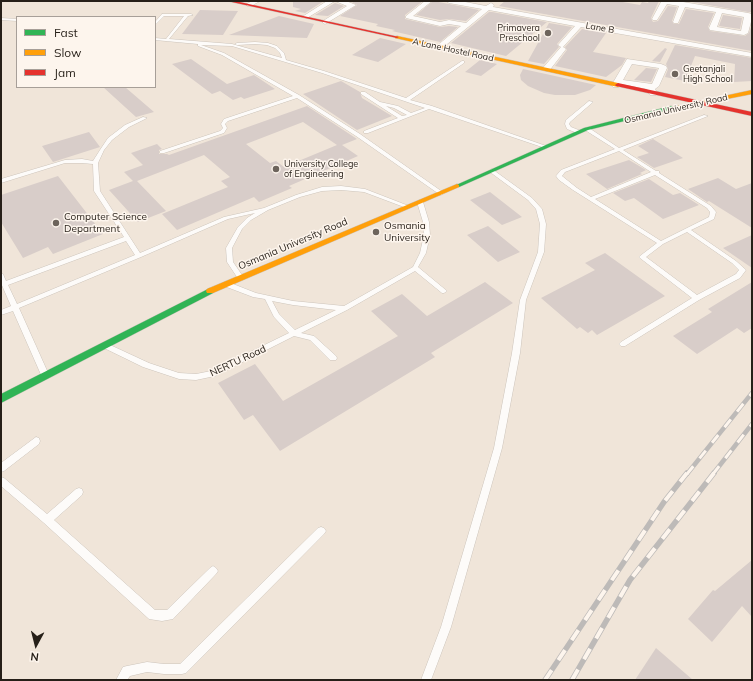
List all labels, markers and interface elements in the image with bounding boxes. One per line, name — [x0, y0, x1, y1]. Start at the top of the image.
legend — [16, 16, 156, 88]
street label: Lane B — [585, 20, 615, 36]
place label: Primavera Preschool — [497, 23, 540, 44]
text: Fast — [54, 25, 78, 40]
marker: Primavera Preschool — [543, 28, 553, 38]
street label: A Lane Hostel Road — [411, 36, 495, 64]
text: Slow — [54, 45, 82, 60]
place label: Geetanjali High School — [683, 64, 733, 85]
text: Jam — [54, 65, 76, 80]
marker: Geetanjali High School — [670, 69, 680, 79]
street label: Osmania University Road — [623, 92, 729, 126]
place label: University College of Engineering — [284, 159, 358, 180]
marker: University College of Engineering — [271, 164, 281, 174]
place label: Computer Science Department — [64, 211, 147, 234]
street label: Osmania University Road — [237, 216, 349, 272]
marker: Computer Science Department — [51, 218, 61, 228]
place label: Osmania University — [384, 220, 430, 244]
marker: Osmania University — [371, 227, 381, 237]
street label: NERTU Road — [208, 343, 268, 379]
north arrow — [16, 625, 56, 665]
text: N — [30, 649, 40, 664]

